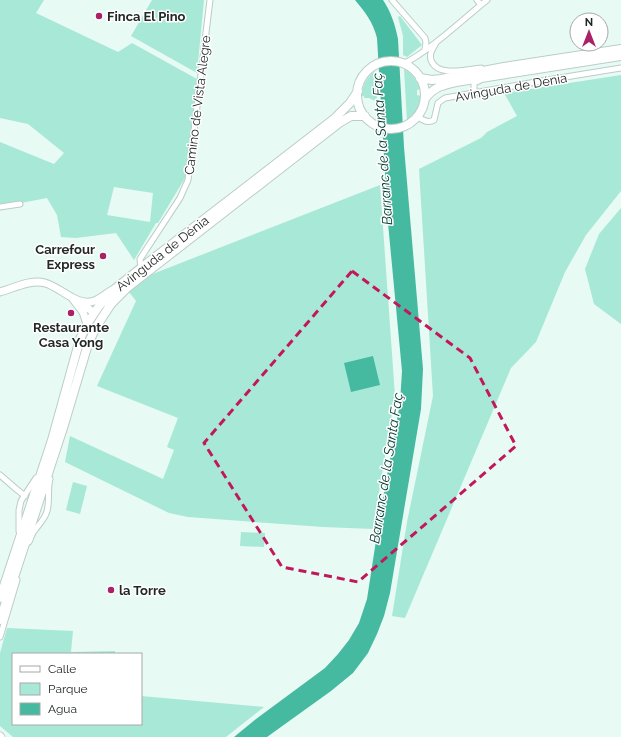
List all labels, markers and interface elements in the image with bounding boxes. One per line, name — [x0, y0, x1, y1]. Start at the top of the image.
place label: Finca El Pino — [107, 9, 186, 24]
marker: Finca El Pino — [94, 11, 104, 21]
north arrow — [569, 12, 609, 52]
text: N — [585, 16, 593, 29]
street label: Camino de Vista Alegre — [182, 34, 214, 176]
street label: Avinguda de Dénia — [454, 70, 568, 105]
water label: Barranc de la Santa Faç — [369, 72, 395, 226]
street label: Avinguda de Dénia — [113, 213, 212, 294]
place label: Carrefour Express — [35, 242, 96, 272]
marker: Carrefour Express — [98, 251, 108, 261]
marker: Restaurante Casa Yong — [66, 308, 76, 318]
place label: Restaurante Casa Yong — [33, 320, 109, 350]
water label: Barranc de la Santa Faç — [366, 391, 406, 545]
place label: la Torre — [119, 583, 166, 598]
marker: la Torre — [106, 585, 116, 595]
legend — [12, 653, 142, 725]
text: Calle — [48, 662, 76, 676]
text: Parque — [48, 682, 88, 696]
text: Agua — [48, 702, 77, 716]

